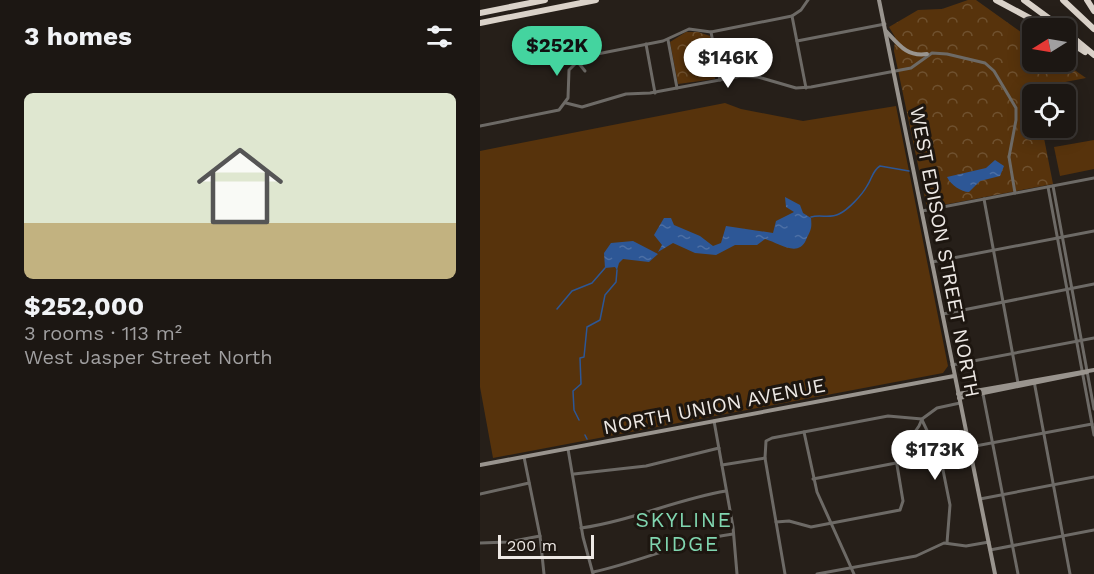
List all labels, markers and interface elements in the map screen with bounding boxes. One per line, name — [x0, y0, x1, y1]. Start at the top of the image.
north arrow — [1022, 18, 1076, 72]
map controls — [1022, 18, 1076, 138]
icon: filters — [423, 20, 456, 53]
text: 3 homes — [24, 21, 132, 51]
pin: $252K — [515, 26, 599, 77]
text: $252K — [526, 33, 588, 57]
pin: $146K — [686, 38, 770, 89]
text: $146K — [698, 45, 758, 69]
button: locate — [1022, 84, 1076, 138]
street label: WEST EDISON STREET NORTH — [905, 105, 985, 399]
icon: home — [186, 132, 294, 240]
text: $252,000 — [24, 291, 144, 321]
text: 3 rooms · 113 m² — [24, 321, 182, 345]
text: West Jasper Street North — [24, 345, 273, 369]
street label: NORTH UNION AVENUE — [601, 373, 827, 439]
pin: $173K — [893, 430, 977, 481]
text: $173K — [905, 437, 965, 461]
district label: SKYLINE RIDGE — [636, 507, 732, 556]
scale bar — [498, 532, 594, 560]
text: 200 m — [507, 536, 557, 555]

